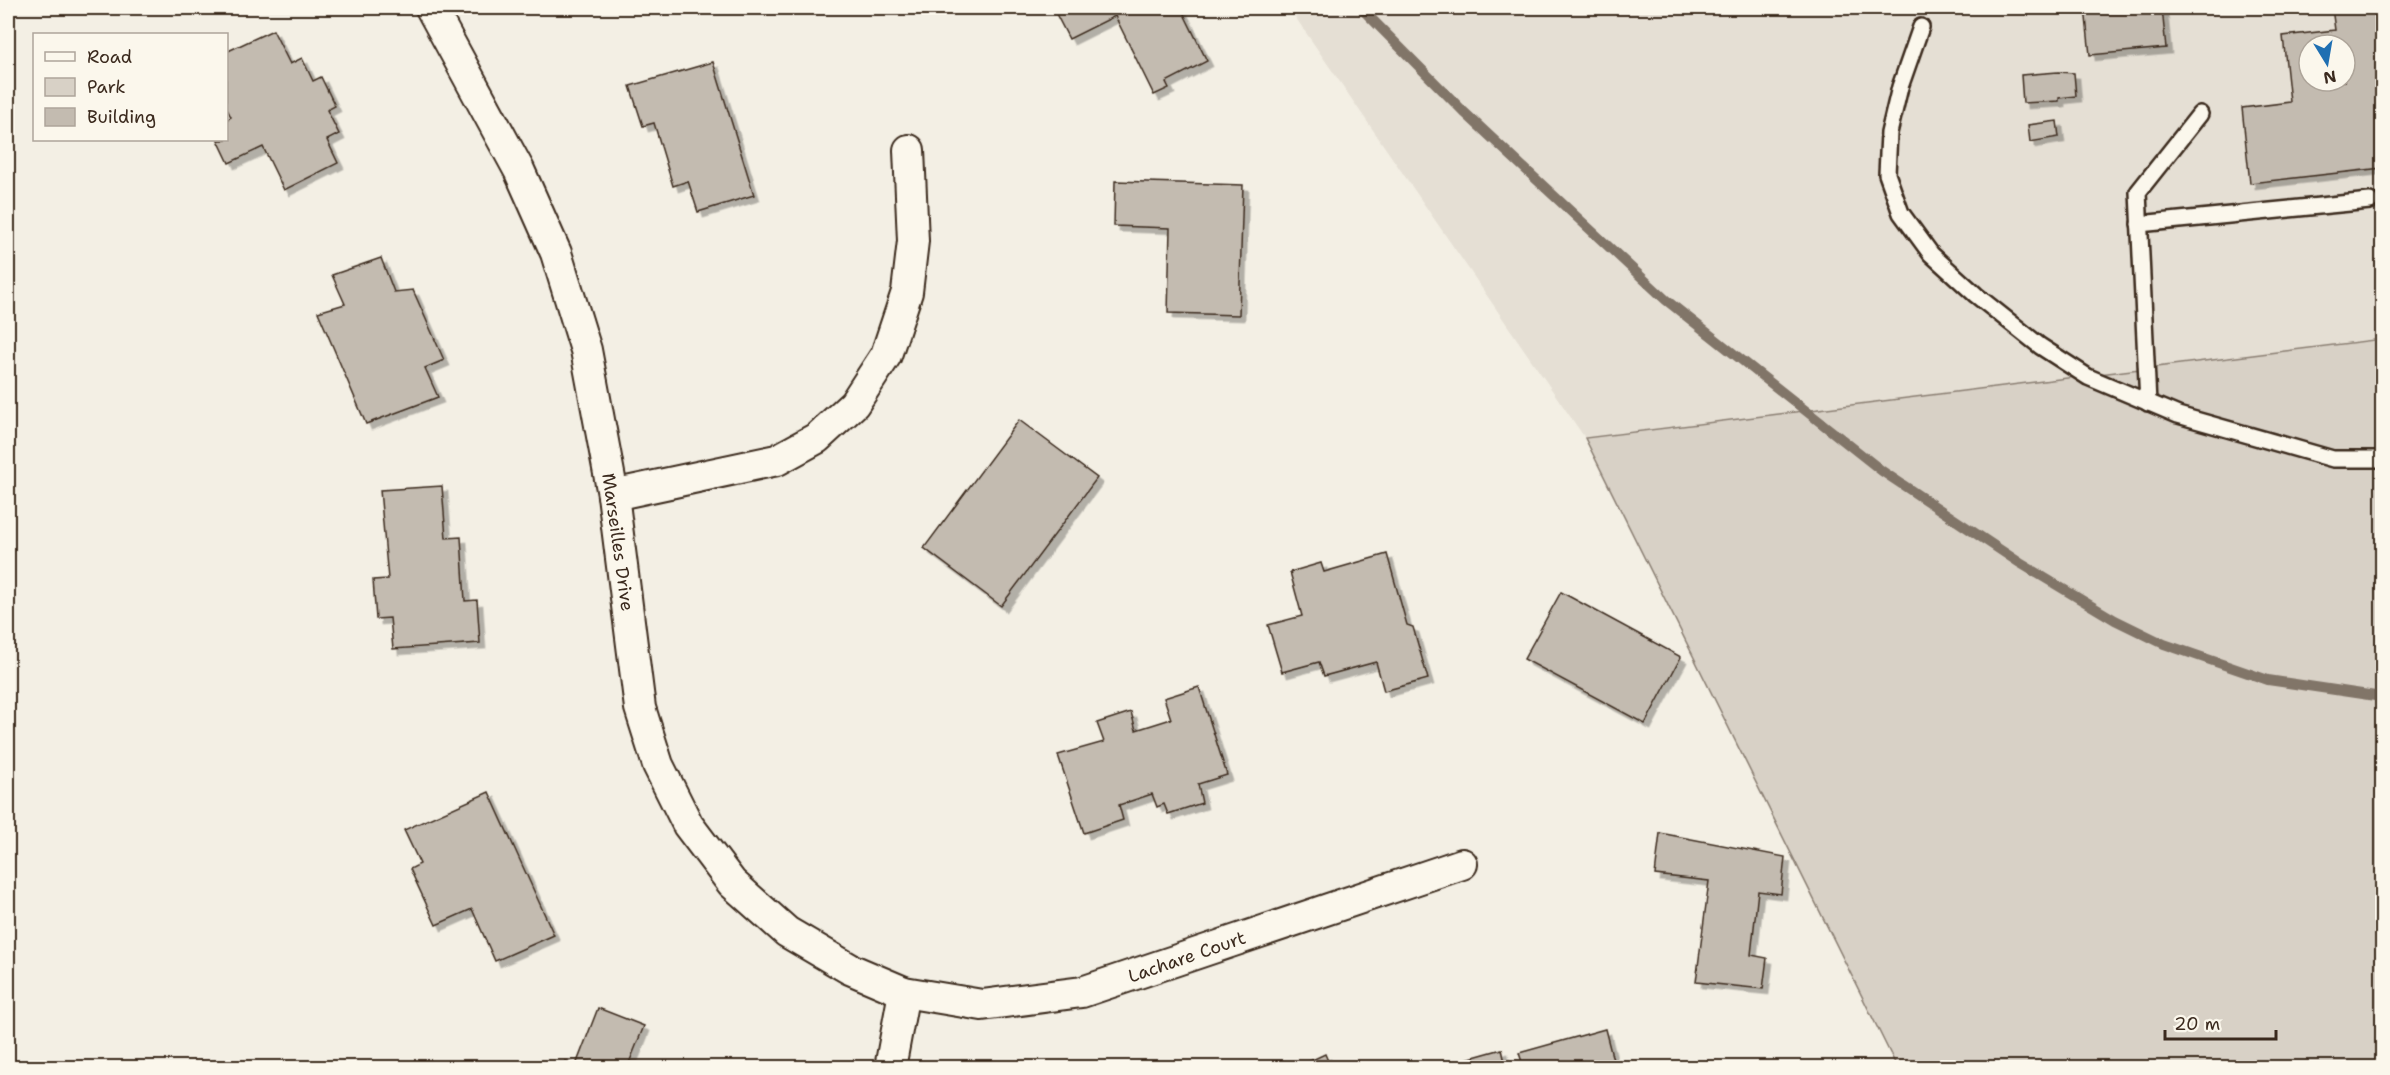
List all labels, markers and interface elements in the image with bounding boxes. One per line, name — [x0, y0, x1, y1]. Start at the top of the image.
legend — [33, 33, 228, 141]
north arrow — [2297, 33, 2357, 93]
text: Road — [87, 45, 132, 69]
text: N — [2322, 66, 2338, 89]
text: Park — [87, 75, 126, 99]
text: Building — [87, 105, 156, 129]
street label: Marseilles Drive — [596, 471, 640, 613]
street label: Lachare Court — [1125, 926, 1249, 988]
scale bar — [2165, 1003, 2276, 1041]
text: 20 m — [2174, 1012, 2220, 1036]

